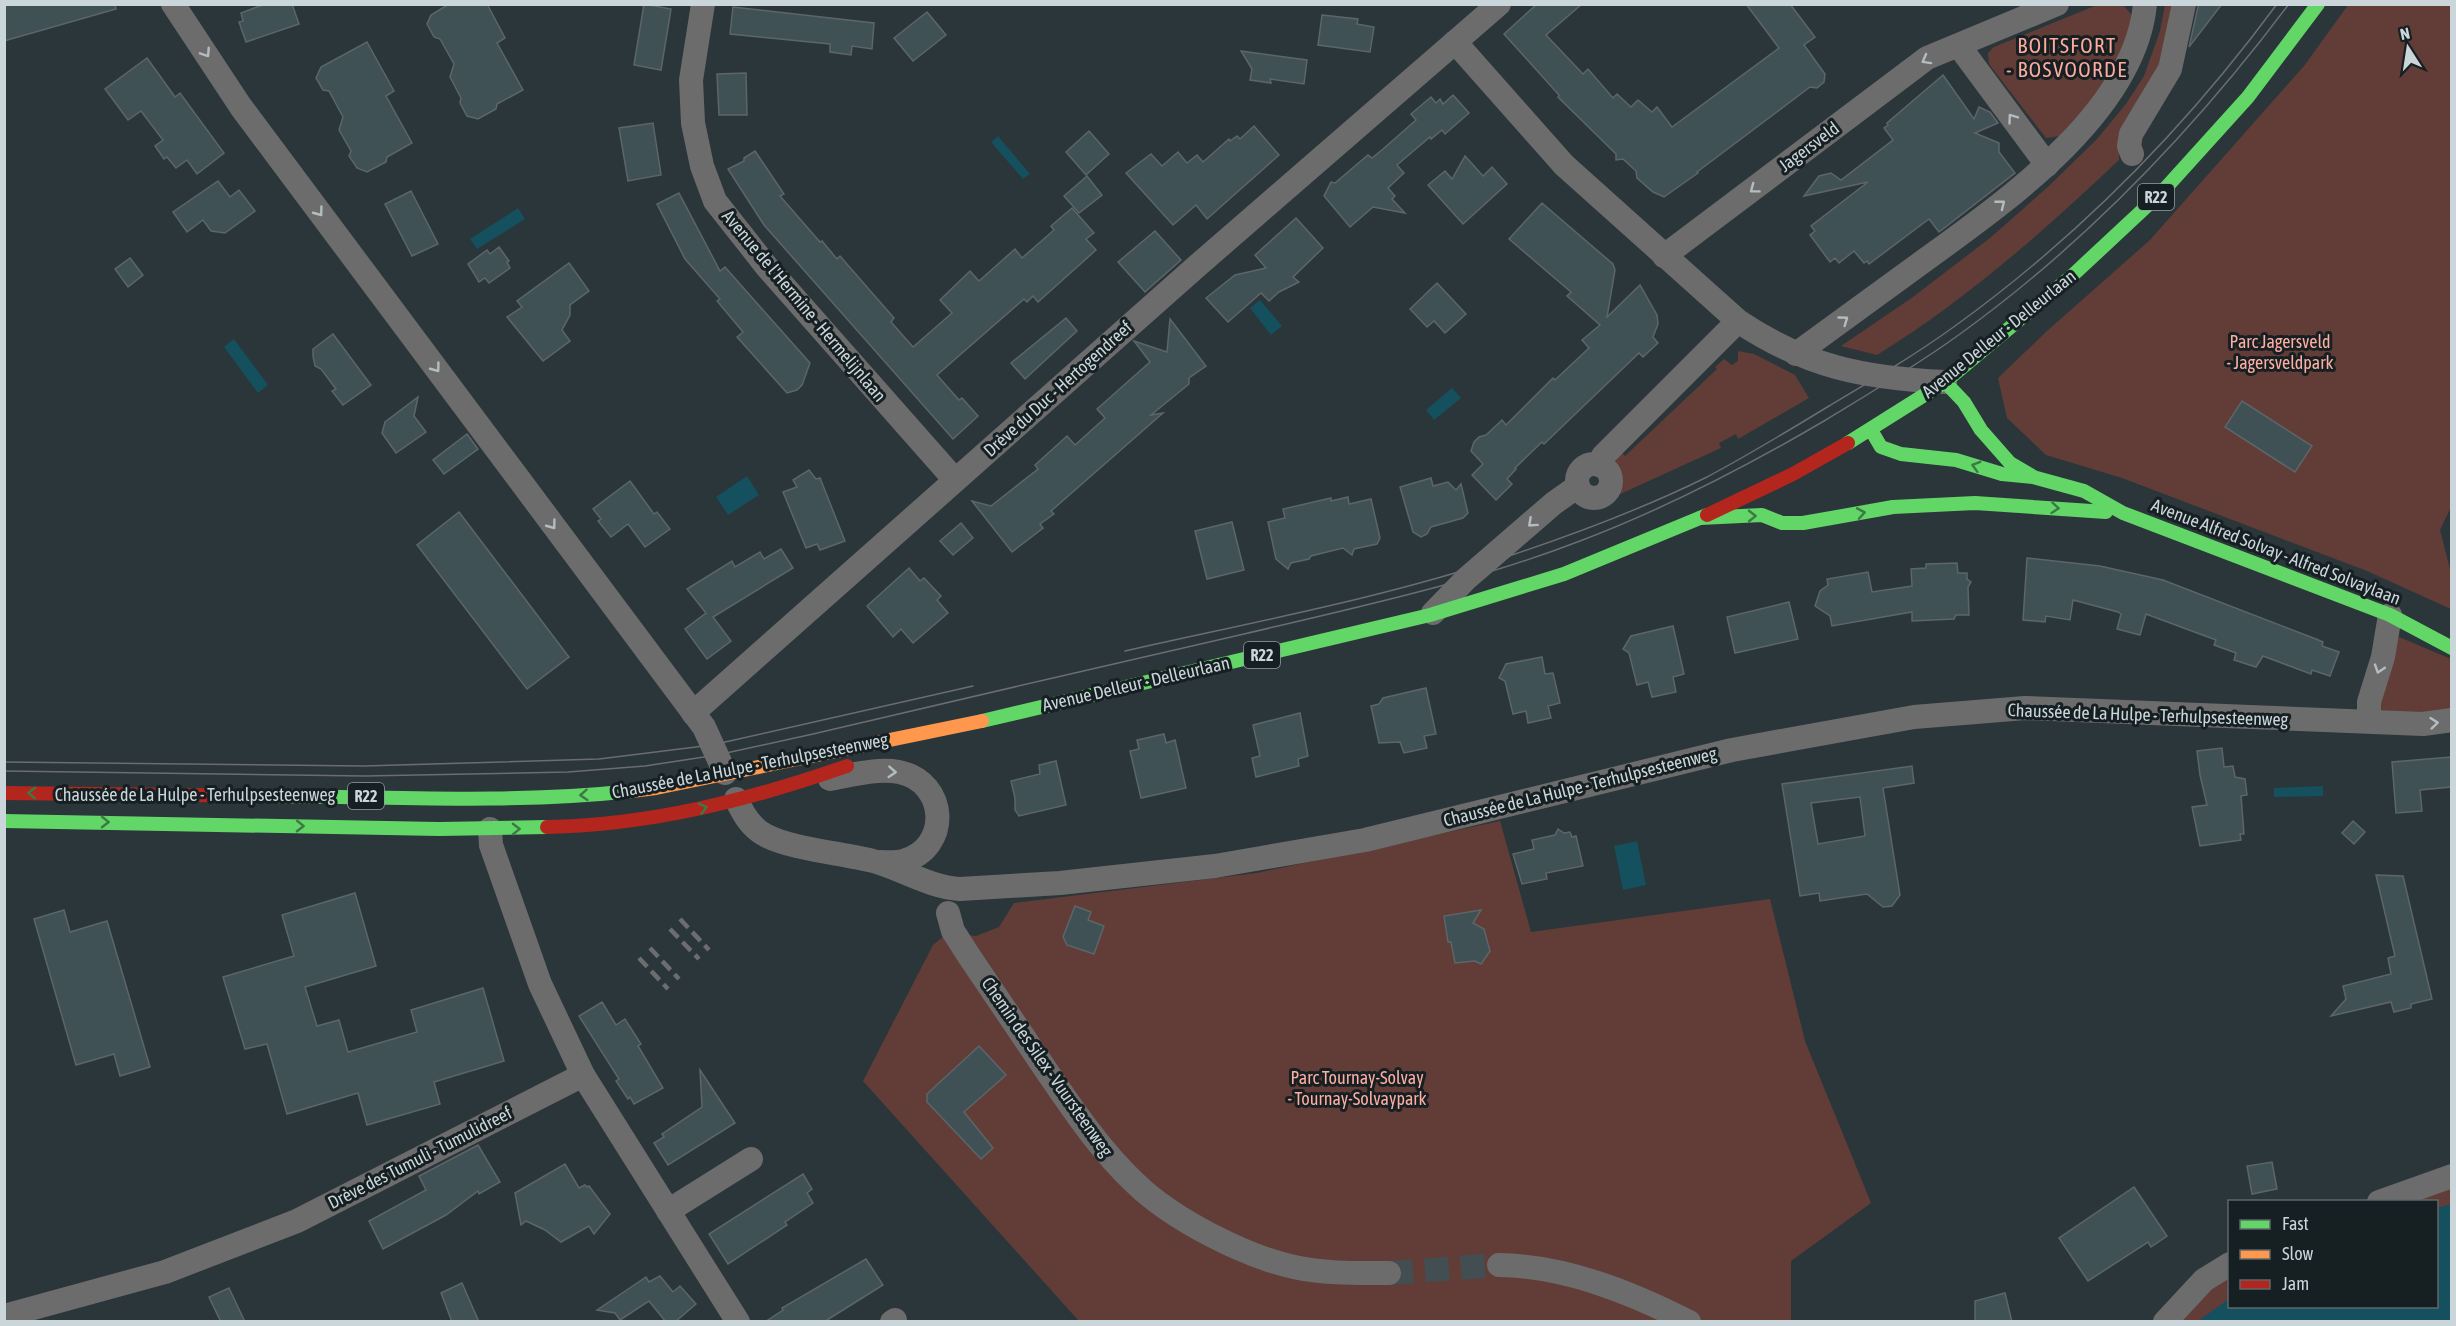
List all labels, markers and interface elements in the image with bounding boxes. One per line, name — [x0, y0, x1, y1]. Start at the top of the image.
north arrow — [2378, 18, 2438, 78]
text: N — [2398, 24, 2411, 43]
district label: BOITSFORT - BOSVOORDE — [2006, 33, 2128, 81]
one-way arrow — [198, 47, 209, 58]
one-way arrow — [1922, 53, 1932, 64]
one-way arrow — [2008, 114, 2019, 125]
street label: Jagersveld — [1774, 117, 1843, 176]
one-way arrow — [1749, 182, 1760, 193]
road number: R22 — [2138, 184, 2174, 210]
one-way arrow — [1994, 201, 2005, 212]
one-way arrow — [312, 205, 323, 216]
street label: Avenue de l'Hermine - Hermelijnlaan — [718, 206, 891, 406]
street label: Avenue Delleur - Delleurlaan — [1918, 265, 2080, 402]
street label: Drève du Duc - Hertogendreef — [979, 316, 1136, 461]
one-way arrow — [1837, 316, 1848, 327]
park label: Parc Jagersveld - Jagersveldpark — [2227, 331, 2334, 373]
one-way arrow — [428, 362, 439, 373]
one-way arrow — [1971, 461, 1982, 473]
street label: Avenue Alfred Solvay - Alfred Solvaylaan — [2149, 494, 2404, 609]
one-way arrow — [2050, 501, 2059, 514]
one-way arrow — [1855, 507, 1865, 520]
one-way arrow — [1748, 510, 1757, 522]
one-way arrow — [1528, 515, 1539, 526]
one-way arrow — [545, 518, 556, 529]
road number: R22 — [1244, 642, 1280, 668]
street label: Avenue Delleur - Delleurlaan — [1040, 652, 1232, 715]
one-way arrow — [2374, 663, 2386, 674]
street label: Chaussée de La Hulpe - Terhulpsesteenweg — [2007, 699, 2289, 730]
one-way arrow — [2430, 717, 2439, 729]
street label: Chaussée de La Hulpe - Terhulpsesteenweg — [610, 728, 890, 803]
street label: Chaussée de La Hulpe - Terhulpsesteenweg — [1441, 742, 1719, 831]
one-way arrow — [887, 766, 896, 779]
road number: R22 — [348, 783, 384, 809]
street label: Chaussée de La Hulpe - Terhulpsesteenweg — [55, 784, 336, 805]
one-way arrow — [28, 787, 37, 799]
one-way arrow — [580, 788, 589, 801]
one-way arrow — [697, 802, 707, 815]
one-way arrow — [100, 816, 109, 828]
one-way arrow — [295, 820, 304, 832]
one-way arrow — [511, 822, 520, 835]
street label: Chemin des Silex - Vuursteenweg — [977, 973, 1117, 1161]
park label: Parc Tournay-Solvay - Tournay-Solvaypark — [1287, 1067, 1427, 1109]
street label: Drève des Tumuli - Tumulidreef — [324, 1102, 515, 1213]
legend — [2228, 1200, 2438, 1308]
text: Fast — [2282, 1213, 2309, 1234]
text: Slow — [2282, 1243, 2313, 1264]
text: Jam — [2282, 1273, 2309, 1294]

